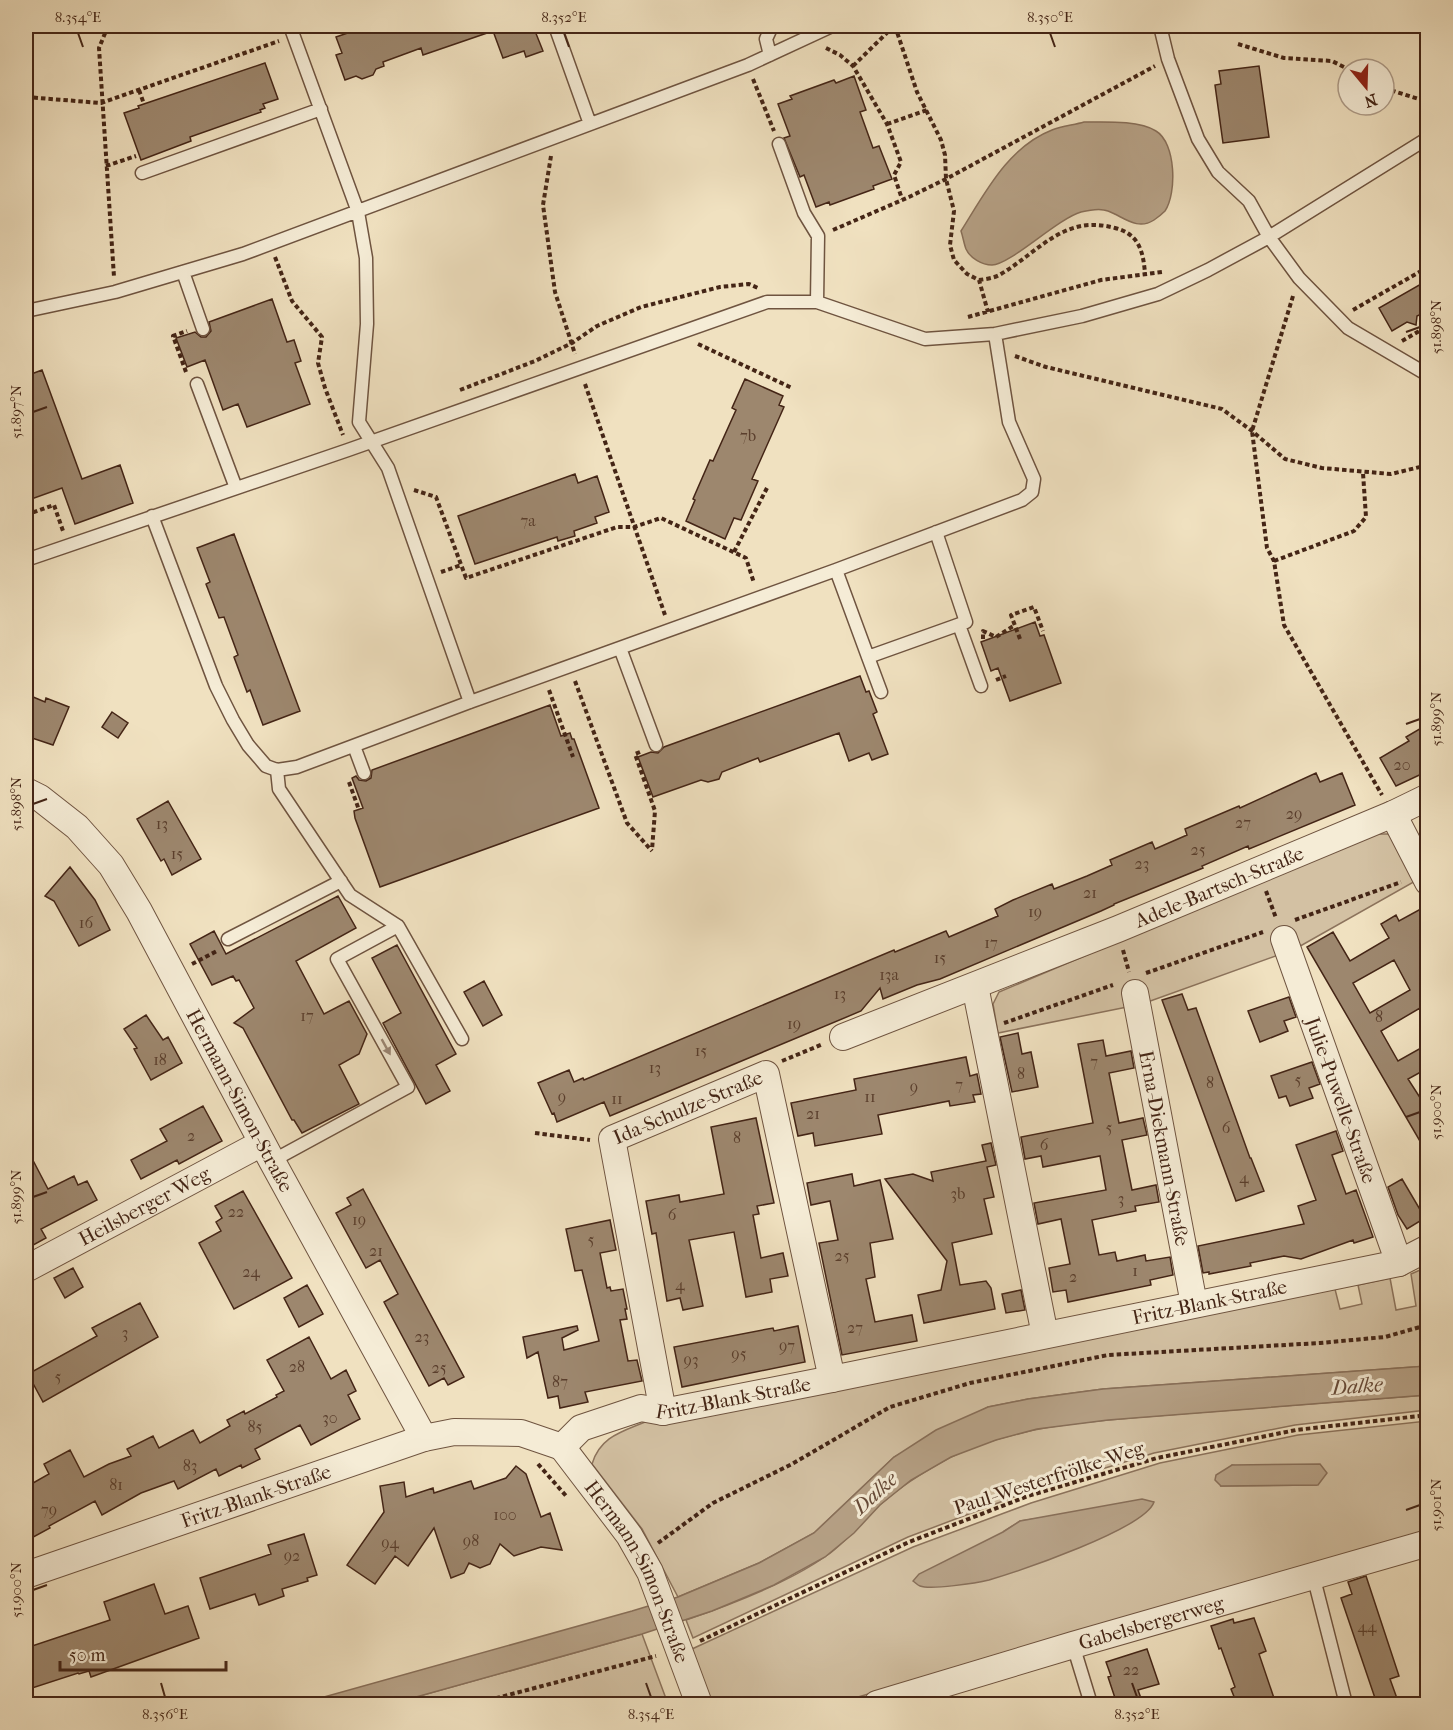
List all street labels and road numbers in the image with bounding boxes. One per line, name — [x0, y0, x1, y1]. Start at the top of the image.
street label: Adele-Bartsch-Straße — [1130, 841, 1307, 933]
street label: Hermann-Simon-Straße — [182, 1005, 298, 1196]
street label: Julie-Puwelle-Straße — [1300, 1012, 1381, 1186]
street label: Erna-Diekmann-Straße — [1135, 1049, 1194, 1248]
street label: Ida-Schulze-Straße — [610, 1065, 766, 1149]
street label: Heilsberger Weg — [75, 1161, 214, 1250]
street label: Fritz-Blank-Straße — [1130, 1275, 1289, 1329]
street label: Fritz-Blank-Straße — [654, 1372, 813, 1424]
street label: Paul-Westerfrölke-Weg — [951, 1436, 1147, 1520]
street label: Fritz-Blank-Straße — [178, 1459, 334, 1532]
street label: Hermann-Simon-Straße — [580, 1476, 694, 1666]
street label: Gabelsbergerweg — [1076, 1591, 1227, 1654]

